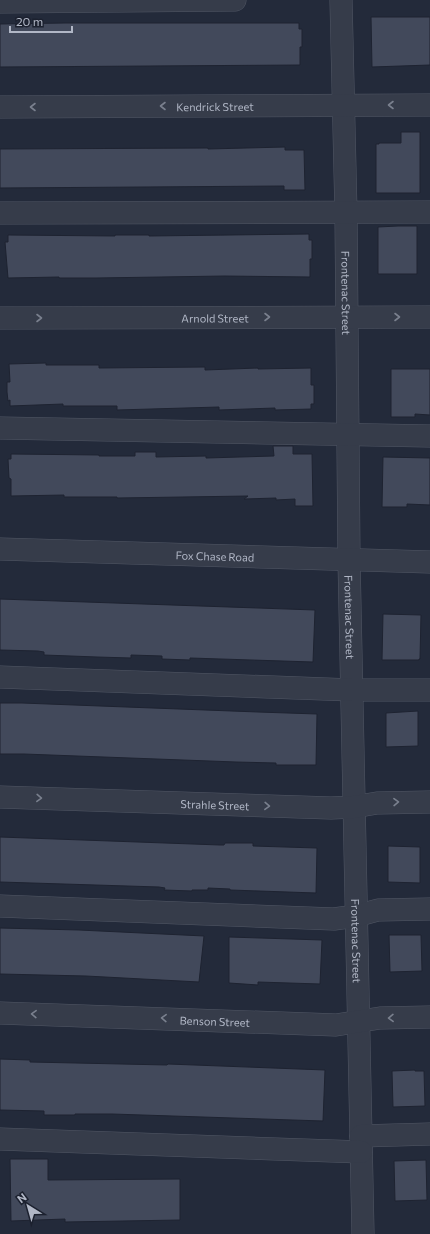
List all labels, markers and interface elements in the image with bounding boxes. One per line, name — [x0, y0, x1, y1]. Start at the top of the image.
scale bar — [10, 8, 72, 34]
text: 20 m — [16, 14, 43, 28]
street label: Kendrick Street — [176, 99, 254, 113]
one-way arrow — [388, 101, 394, 109]
one-way arrow — [160, 102, 166, 110]
one-way arrow — [30, 103, 36, 111]
street label: Frontenac Street — [340, 251, 354, 336]
street label: Arnold Street — [181, 311, 249, 324]
one-way arrow — [264, 313, 270, 321]
one-way arrow — [394, 313, 400, 321]
one-way arrow — [36, 314, 42, 322]
street label: Fox Chase Road — [175, 548, 254, 563]
street label: Frontenac Street — [343, 575, 358, 660]
one-way arrow — [36, 794, 42, 802]
street label: Strahle Street — [180, 796, 250, 812]
one-way arrow — [393, 798, 399, 806]
one-way arrow — [264, 802, 270, 810]
street label: Frontenac Street — [350, 899, 364, 984]
one-way arrow — [31, 1010, 37, 1018]
street label: Benson Street — [179, 1013, 251, 1028]
one-way arrow — [161, 1014, 167, 1023]
one-way arrow — [388, 1014, 394, 1022]
north arrow — [8, 1186, 48, 1226]
text: N — [14, 1190, 29, 1205]

